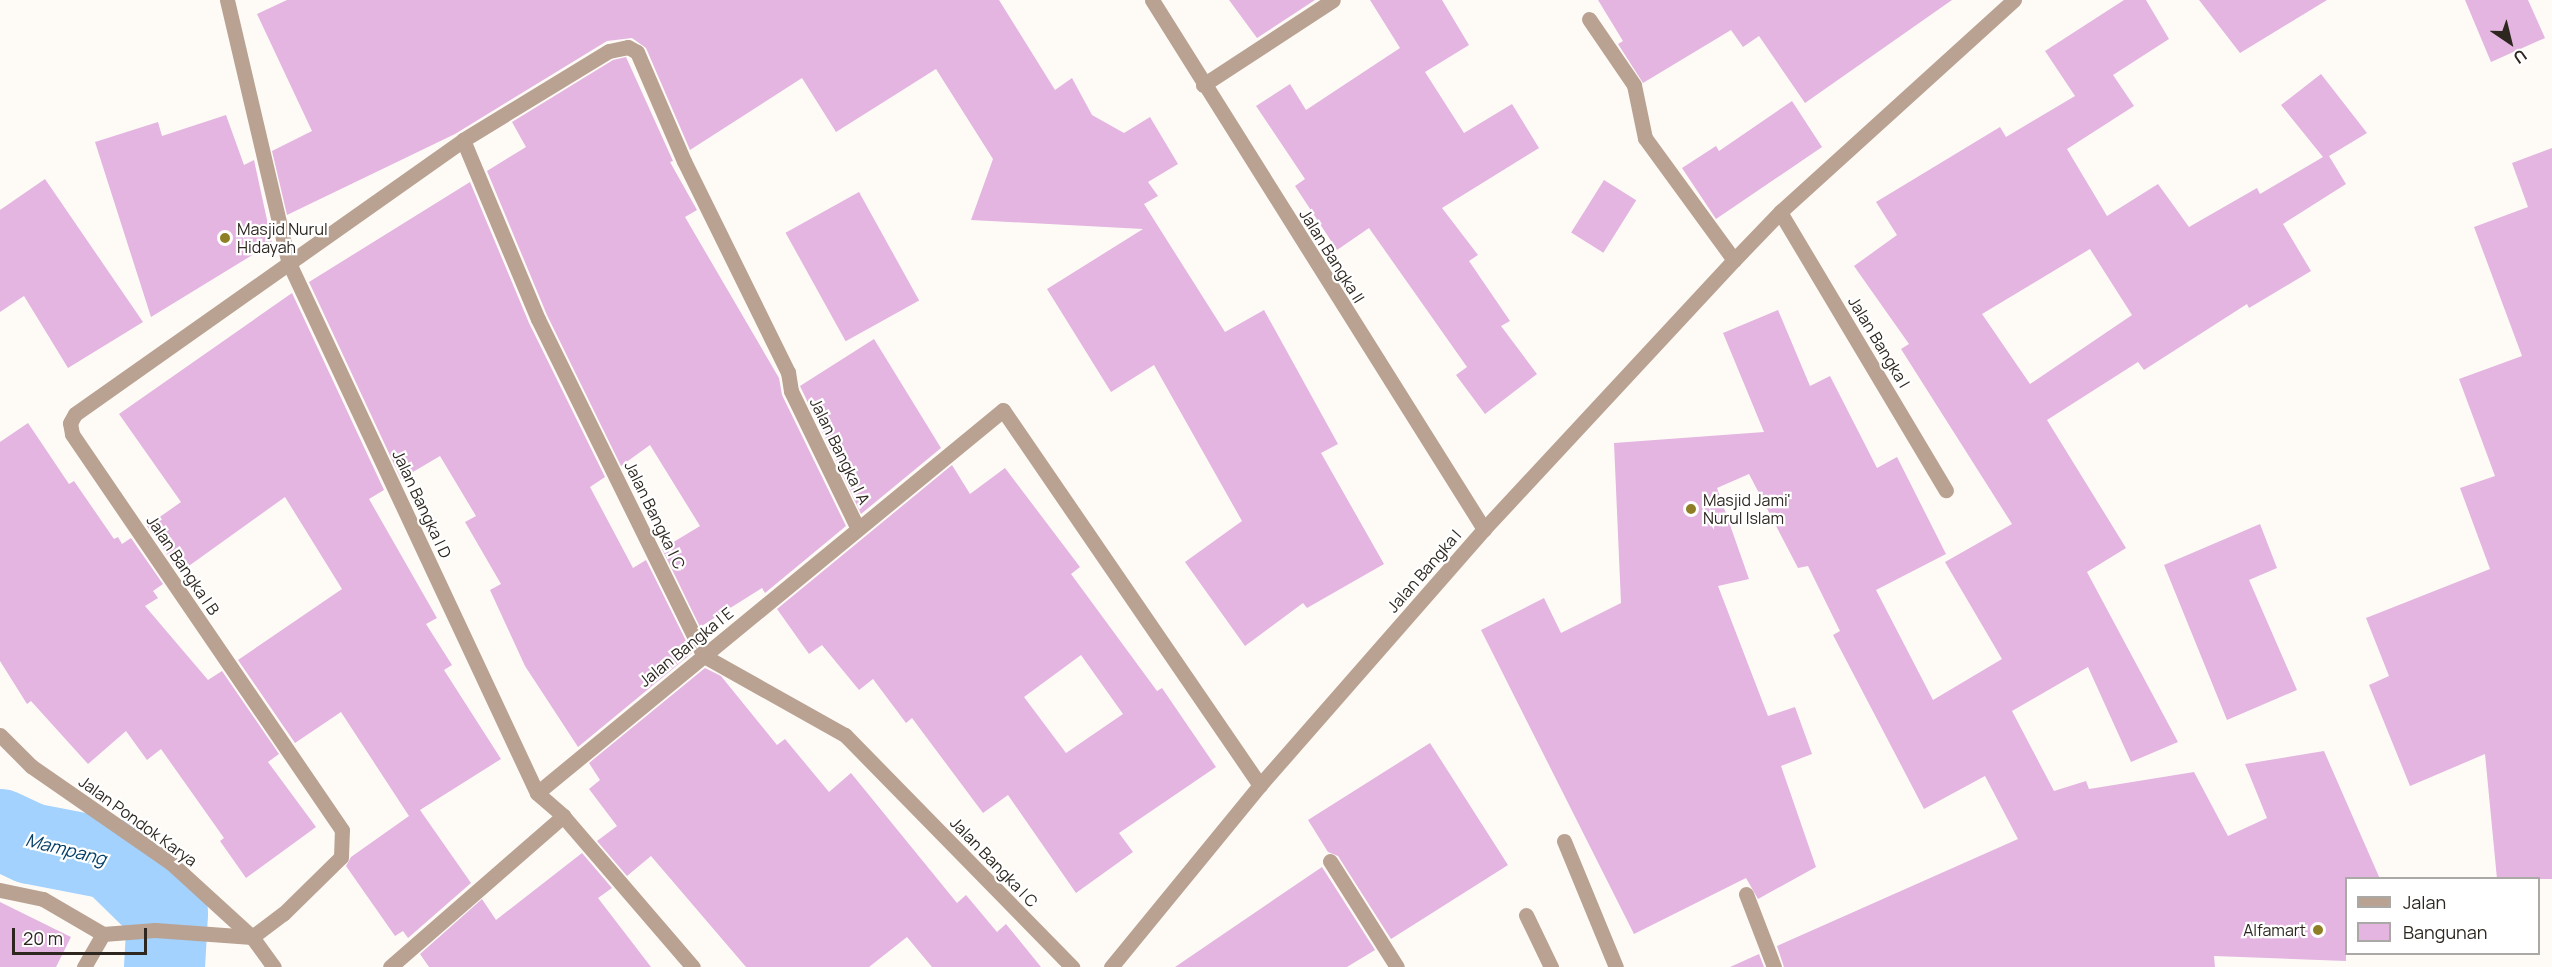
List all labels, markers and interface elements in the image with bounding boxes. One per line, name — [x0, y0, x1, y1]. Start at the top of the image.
north arrow — [2480, 12, 2540, 72]
text: U — [2509, 44, 2531, 69]
street label: Jalan Bangka II — [1296, 206, 1368, 306]
place label: Masjid Nurul Hidayah — [237, 219, 328, 257]
marker: Masjid Nurul Hidayah — [218, 231, 232, 245]
street label: Jalan Bangka I — [1844, 293, 1914, 391]
street label: Jalan Bangka I A — [806, 394, 874, 508]
street label: Jalan Bangka I D — [389, 447, 455, 561]
street label: Jalan Bangka I C — [621, 458, 689, 572]
place label: Masjid Jami' Nurul Islam — [1703, 490, 1791, 528]
marker: Masjid Jami' Nurul Islam — [1684, 502, 1698, 516]
street label: Jalan Bangka I B — [143, 512, 223, 618]
street label: Jalan Bangka I — [1383, 526, 1465, 616]
street label: Jalan Bangka I E — [635, 603, 737, 691]
street label: Jalan Pondok Karya — [75, 772, 201, 870]
street label: Jalan Bangka I C — [946, 813, 1042, 911]
water label: Mampang — [23, 829, 109, 869]
legend — [2345, 877, 2540, 955]
text: Jalan — [2403, 890, 2446, 914]
scale bar — [15, 916, 150, 954]
place label: Alfamart — [2243, 920, 2306, 940]
text: Bangunan — [2403, 920, 2487, 944]
marker: Alfamart — [2311, 923, 2325, 937]
text: 20 m — [23, 926, 63, 950]

